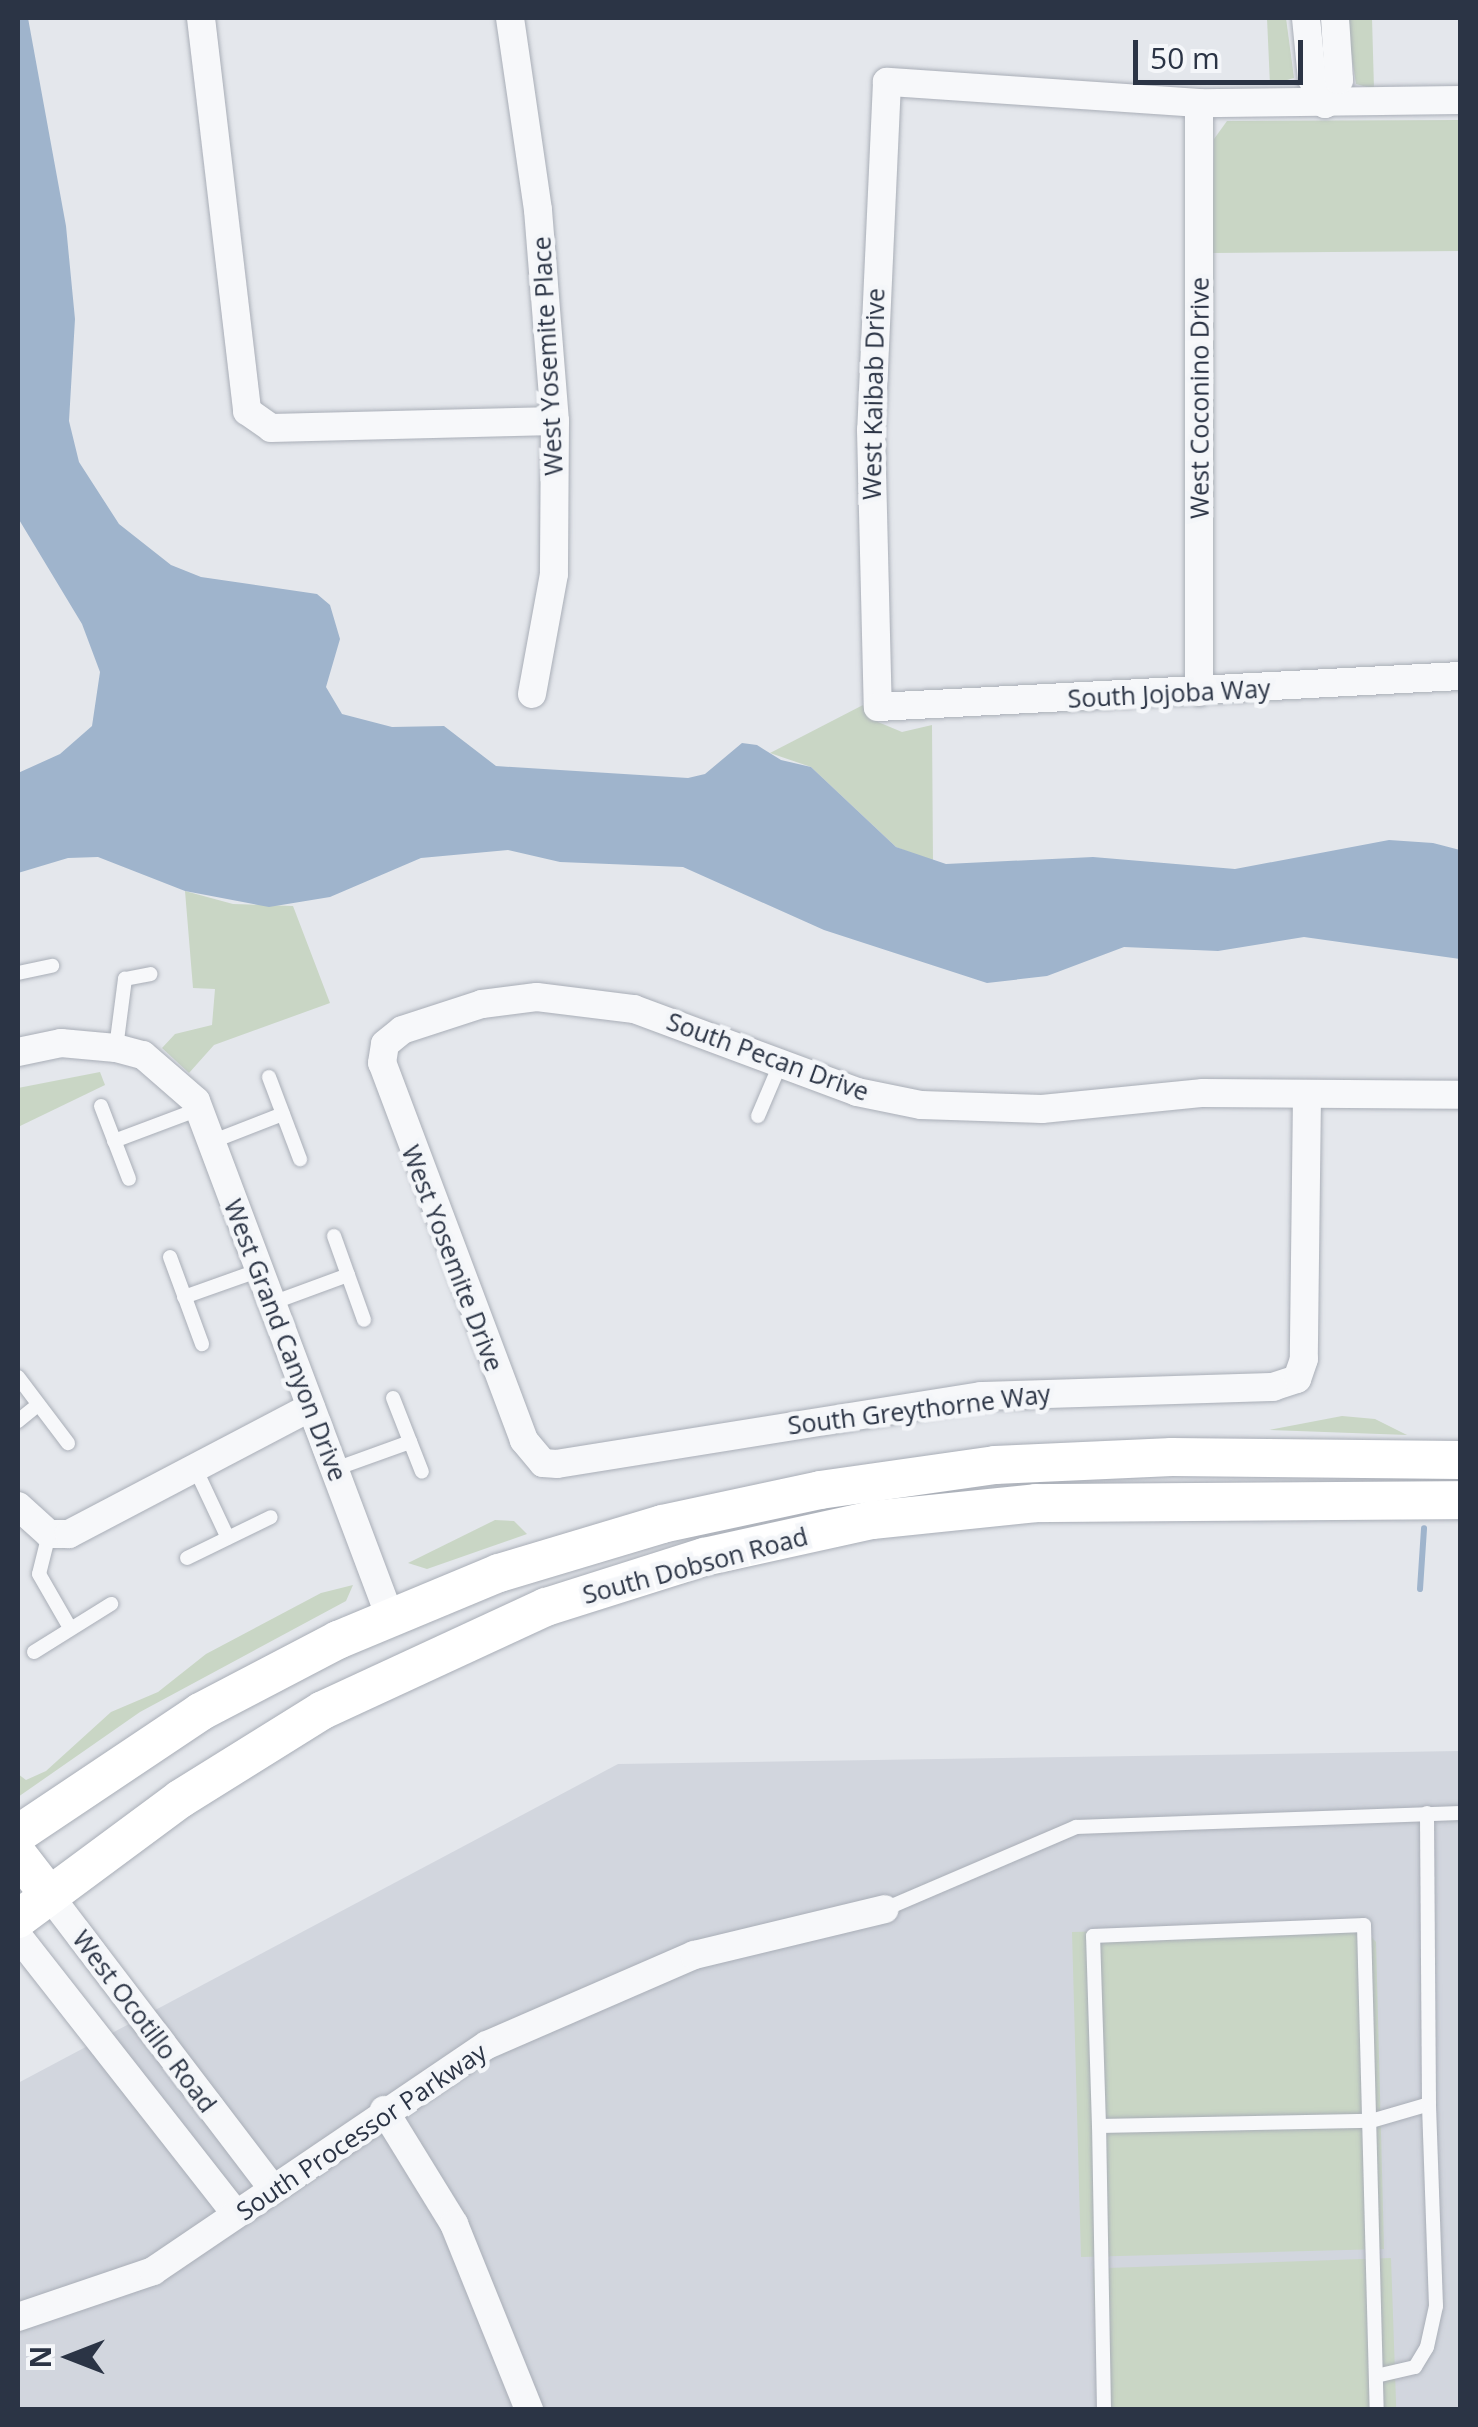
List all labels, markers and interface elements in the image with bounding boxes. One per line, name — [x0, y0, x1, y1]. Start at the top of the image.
scale bar — [1138, 20, 1308, 82]
text: 50 m — [1150, 37, 1220, 78]
street label: West Yosemite Place — [526, 236, 568, 476]
street label: West Coconino Drive — [1184, 277, 1214, 519]
street label: West Kaibab Drive — [856, 288, 890, 500]
street label: South Jojoba Way — [1067, 673, 1271, 713]
street label: South Pecan Drive — [663, 1006, 873, 1106]
street label: West Yosemite Drive — [396, 1141, 510, 1375]
street label: West Grand Canyon Drive — [218, 1195, 354, 1485]
street label: South Greythorne Way — [786, 1378, 1052, 1440]
street label: South Dobson Road — [579, 1521, 811, 1609]
street label: West Ocotillo Road — [67, 1924, 223, 2118]
street label: South Processor Parkway — [230, 2036, 492, 2226]
north arrow — [20, 2307, 120, 2407]
text: N — [21, 2346, 59, 2368]

